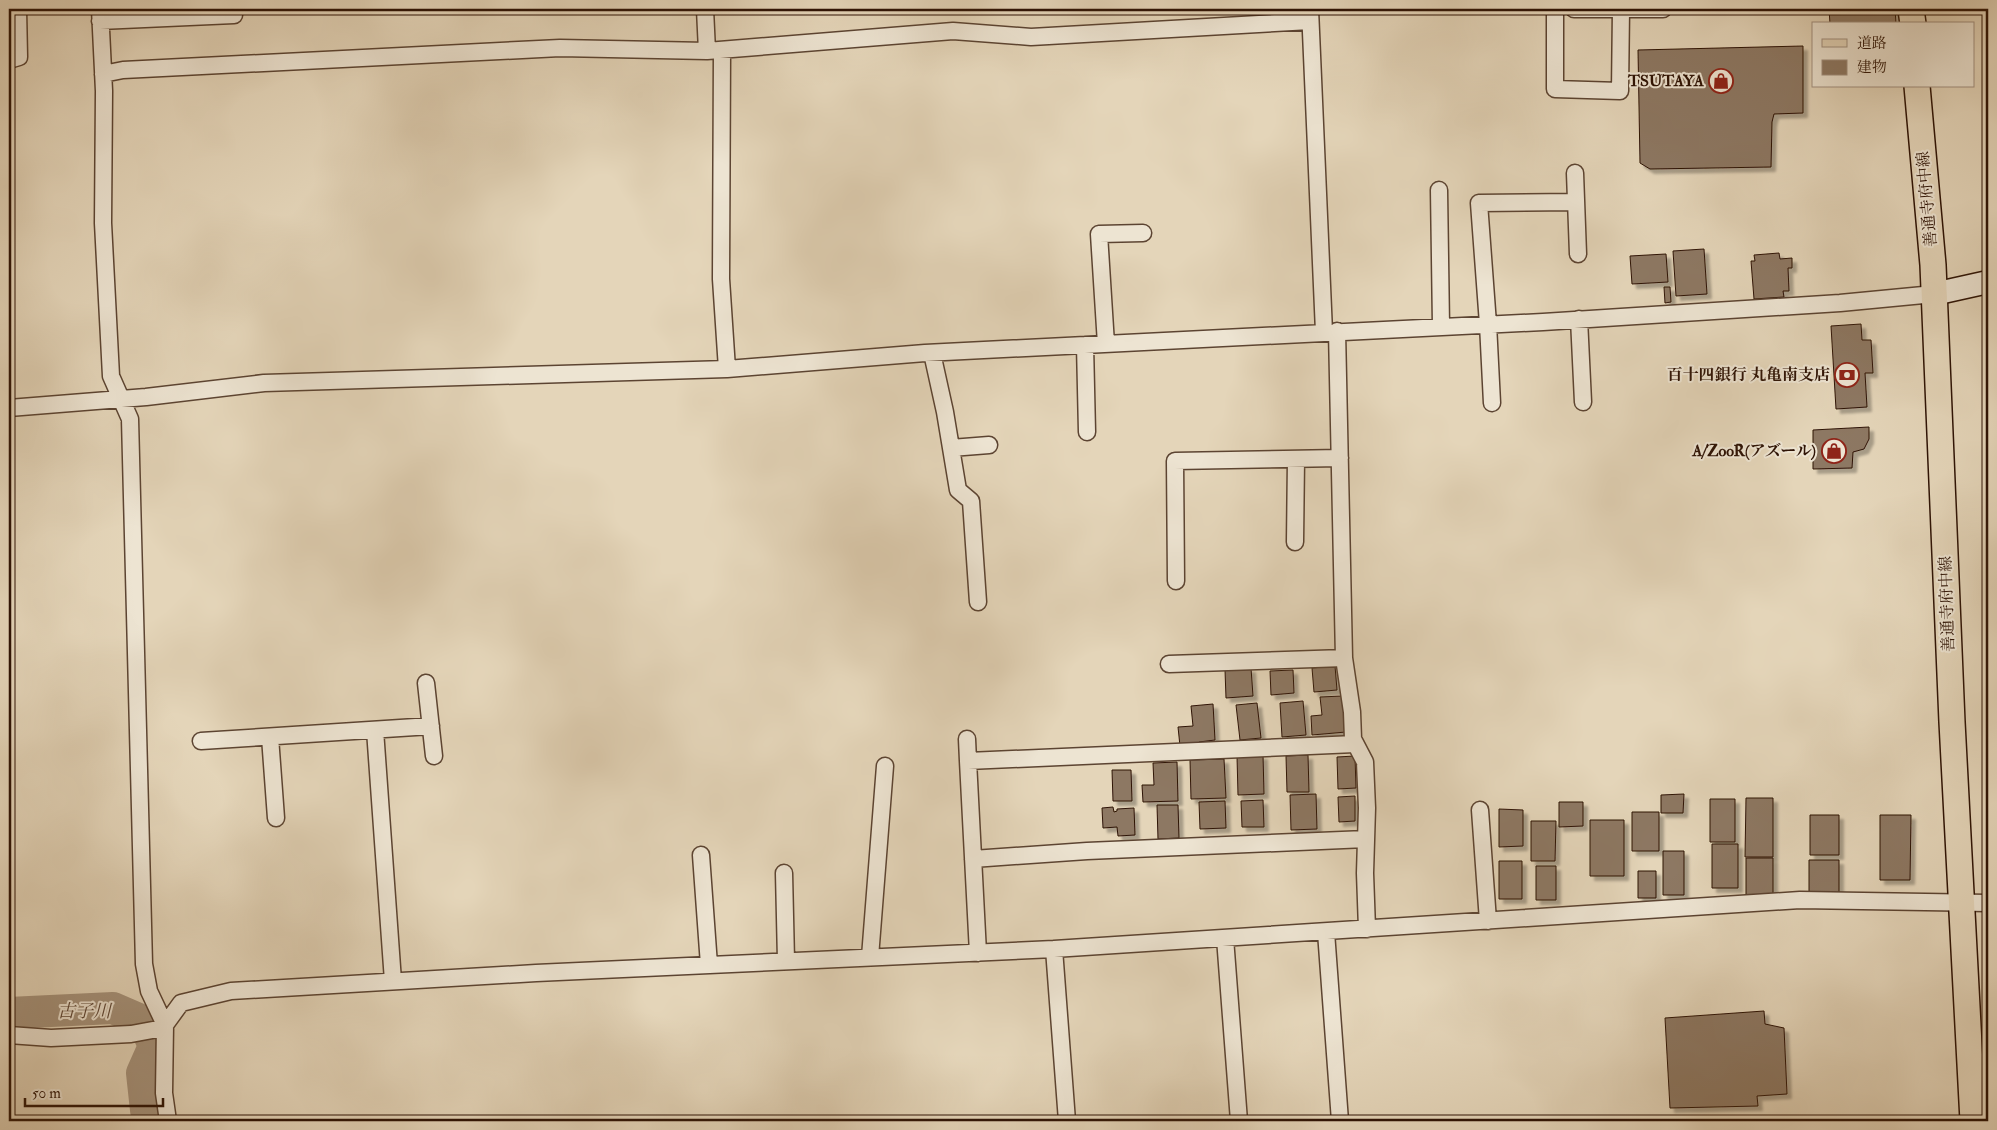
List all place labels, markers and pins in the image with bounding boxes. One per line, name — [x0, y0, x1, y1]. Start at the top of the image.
shop icon: TSUTAYA — [1708, 68, 1734, 94]
place label: TSUTAYA — [1627, 71, 1705, 91]
bank icon: 百十四銀行 丸亀南支店 — [1834, 362, 1860, 388]
place label: 百十四銀行 丸亀南支店 — [1667, 365, 1830, 385]
shop icon: A/ZooR(アズール) — [1821, 438, 1847, 464]
place label: A/ZooR(アズール) — [1691, 441, 1816, 461]

